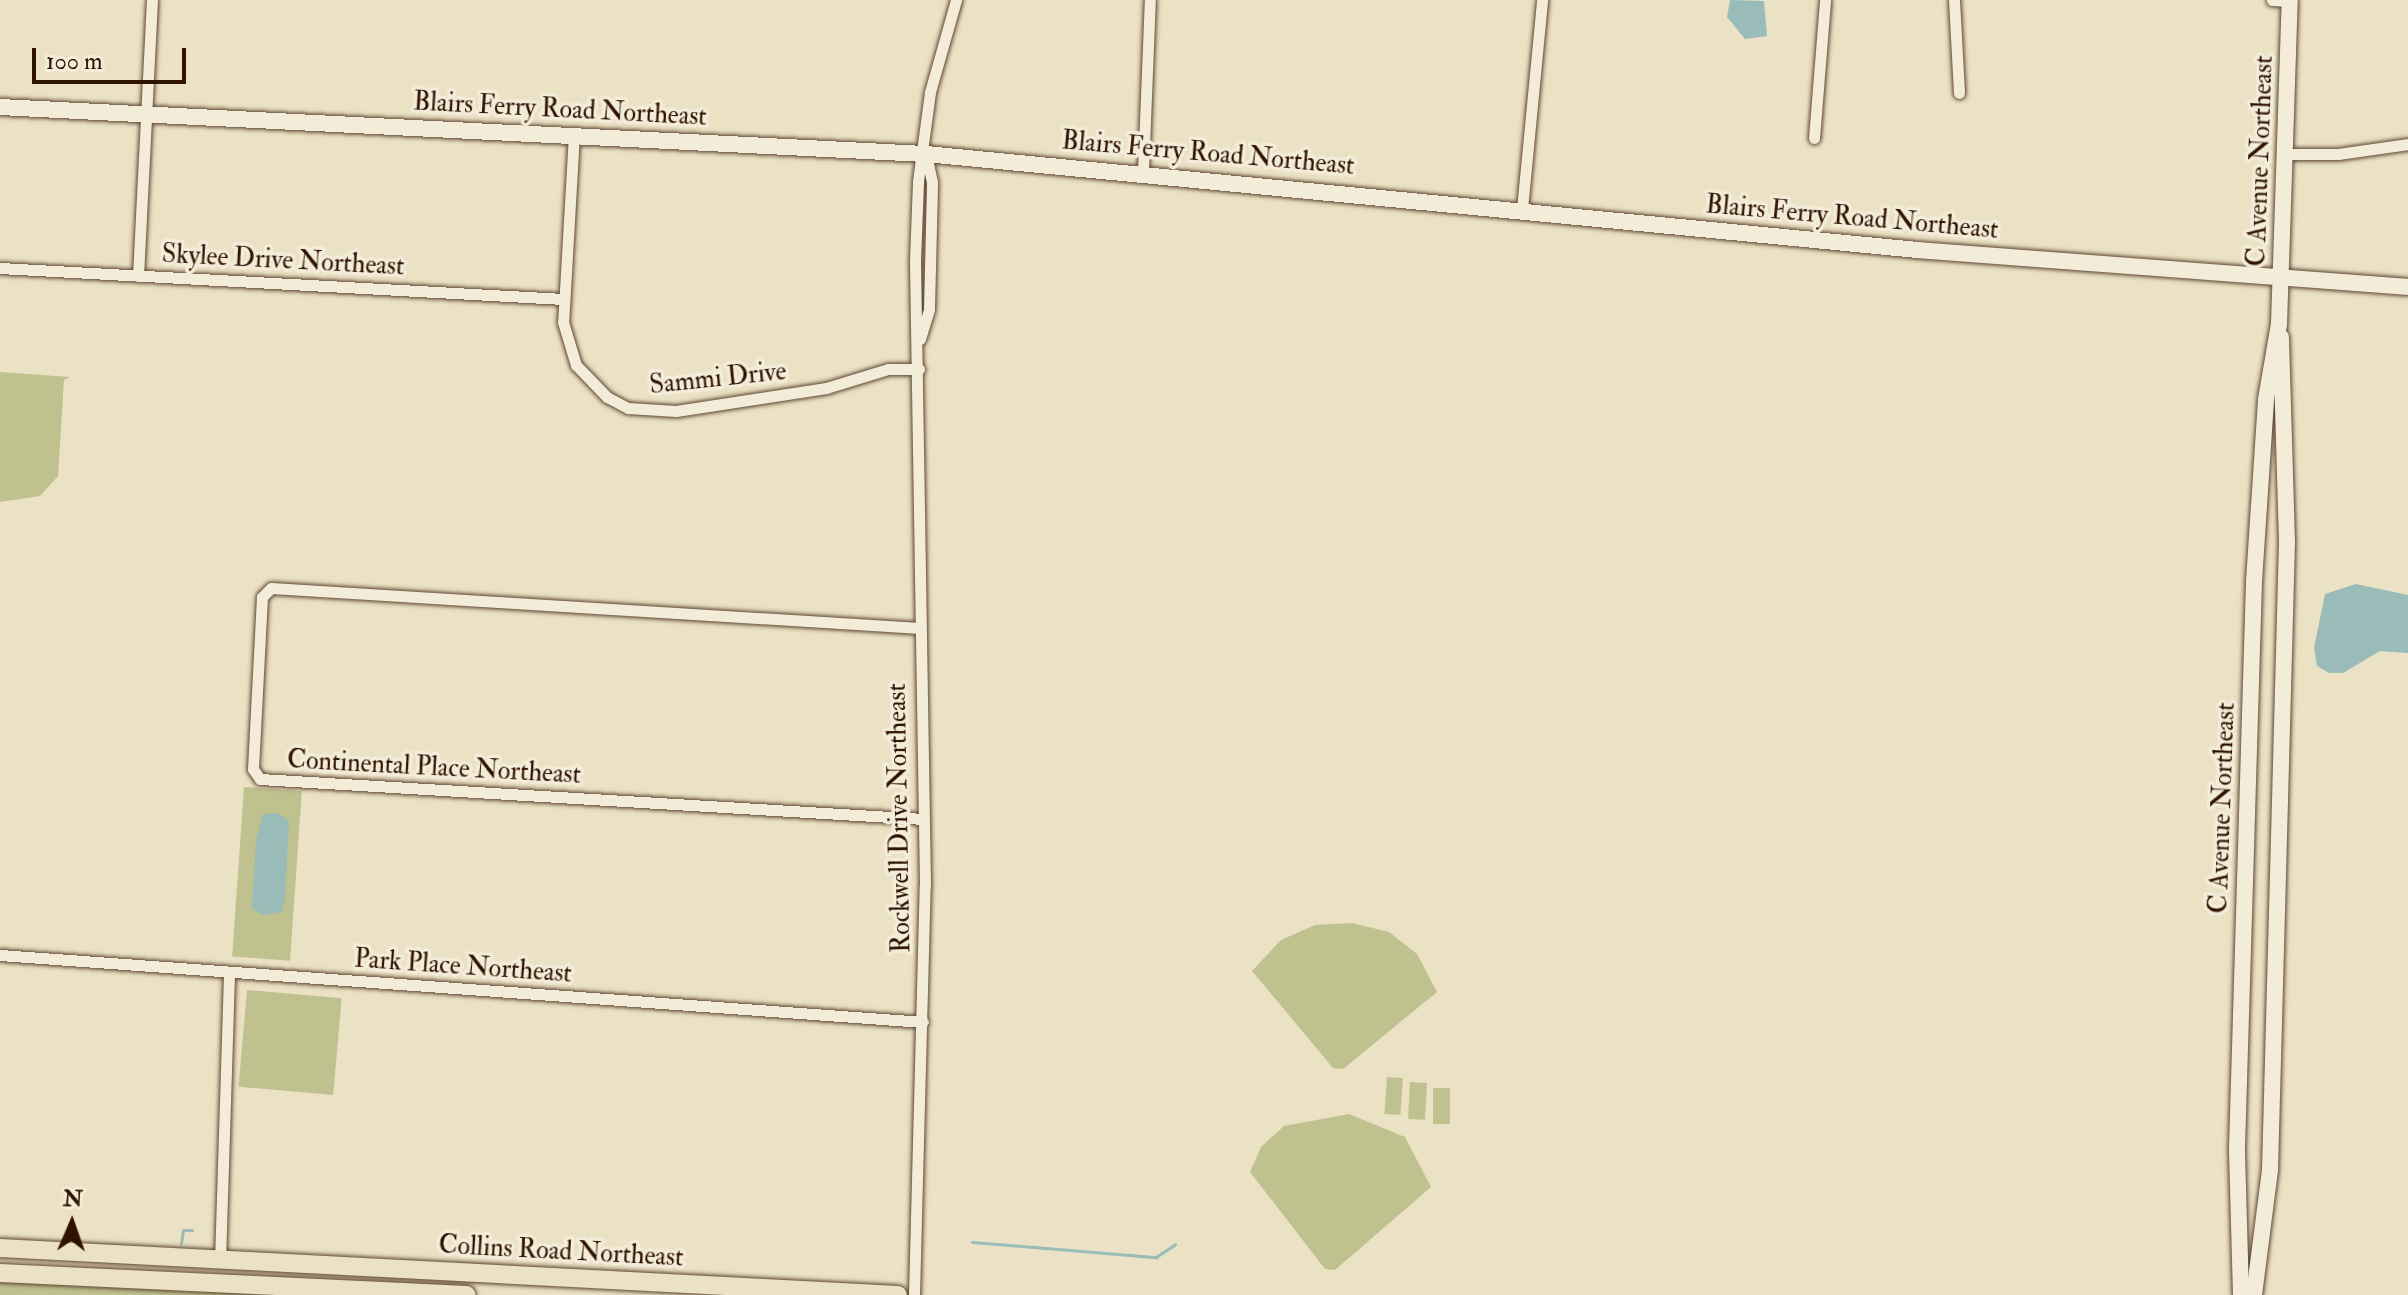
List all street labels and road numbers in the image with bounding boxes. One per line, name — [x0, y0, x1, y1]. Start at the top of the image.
street label: C Avenue Northeast — [2242, 55, 2280, 267]
street label: Blairs Ferry Road Northeast — [413, 87, 707, 133]
street label: Blairs Ferry Road Northeast — [1060, 126, 1356, 182]
street label: Blairs Ferry Road Northeast — [1704, 190, 2000, 246]
street label: Skylee Drive Northeast — [161, 239, 405, 283]
street label: Sammi Drive — [648, 356, 788, 402]
street label: Rockwell Drive Northeast — [882, 683, 918, 953]
street label: C Avenue Northeast — [2204, 702, 2242, 914]
street label: Continental Place Northeast — [286, 745, 582, 791]
street label: Park Place Northeast — [353, 944, 573, 990]
street label: Collins Road Northeast — [438, 1230, 684, 1274]

